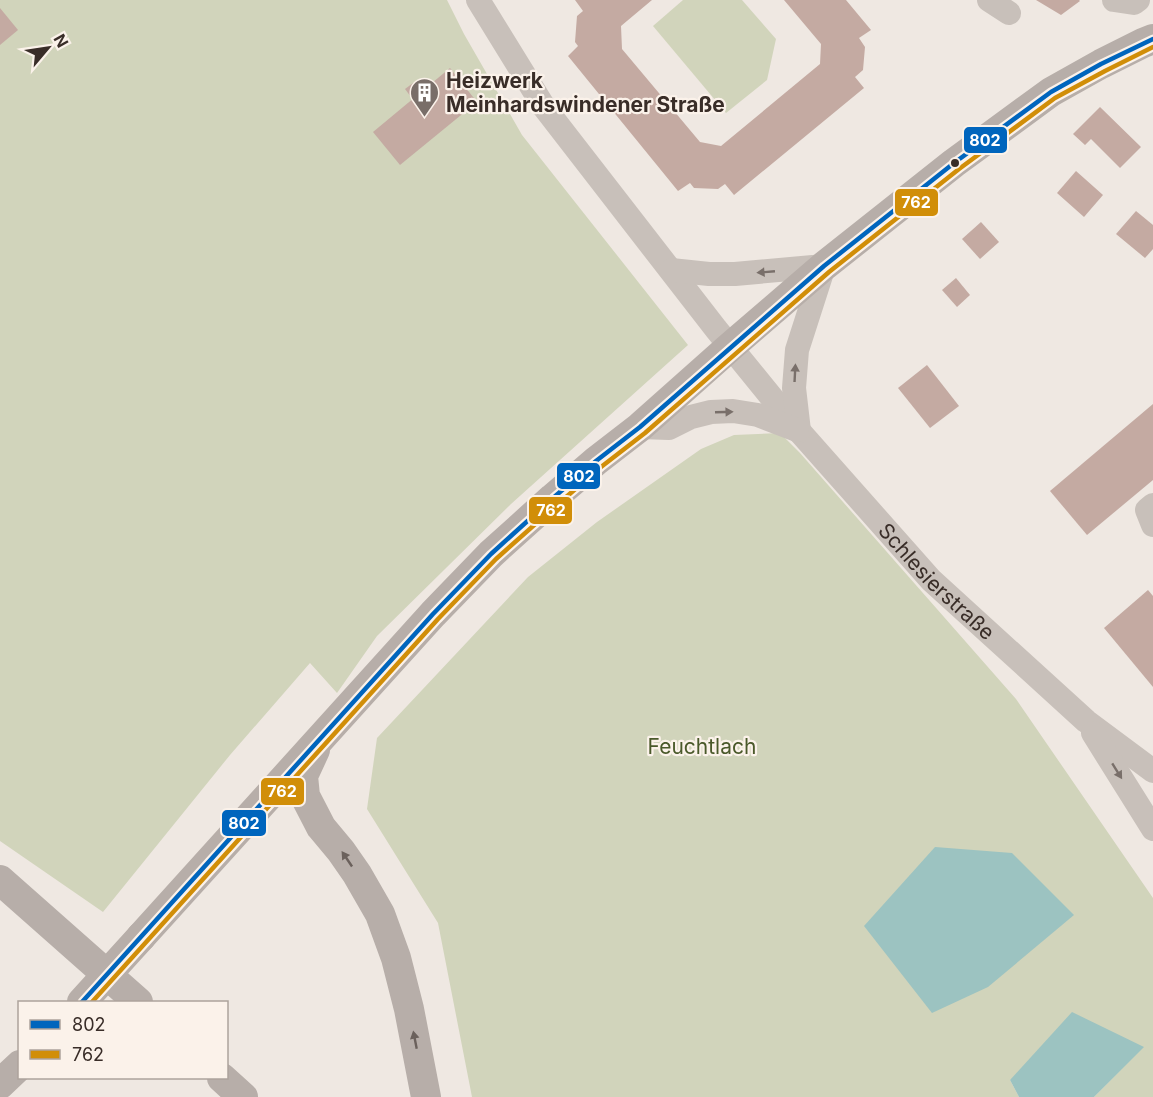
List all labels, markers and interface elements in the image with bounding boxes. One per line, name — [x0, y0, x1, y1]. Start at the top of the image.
north arrow — [18, 18, 78, 78]
text: N — [49, 31, 73, 51]
place label: Heizwerk Meinhardswindener Straße — [446, 68, 725, 117]
building icon: Heizwerk Meinhardswindener Straße — [409, 76, 441, 118]
line badge: 802 — [963, 126, 1008, 154]
text: 802 — [969, 130, 1001, 150]
unlabelled marker — [949, 157, 961, 169]
line badge: 762 — [894, 188, 939, 217]
text: 762 — [901, 192, 931, 212]
one-way arrow — [756, 267, 775, 277]
one-way arrow — [791, 363, 800, 382]
one-way arrow — [714, 407, 733, 416]
line badge: 802 — [556, 462, 601, 490]
text: 802 — [563, 466, 595, 486]
line badge: 762 — [528, 496, 573, 525]
text: 762 — [536, 500, 566, 520]
street label: Schlesierstraße — [874, 518, 1000, 645]
park label: Feuchtlach — [648, 734, 756, 759]
one-way arrow — [1111, 763, 1122, 779]
line badge: 762 — [260, 777, 305, 806]
text: 762 — [267, 781, 297, 801]
line badge: 802 — [221, 809, 267, 837]
text: 802 — [228, 813, 260, 833]
one-way arrow — [342, 851, 353, 867]
legend — [18, 1001, 228, 1079]
text: 802 — [72, 1014, 105, 1035]
one-way arrow — [410, 1030, 419, 1049]
text: 762 — [72, 1044, 104, 1065]

